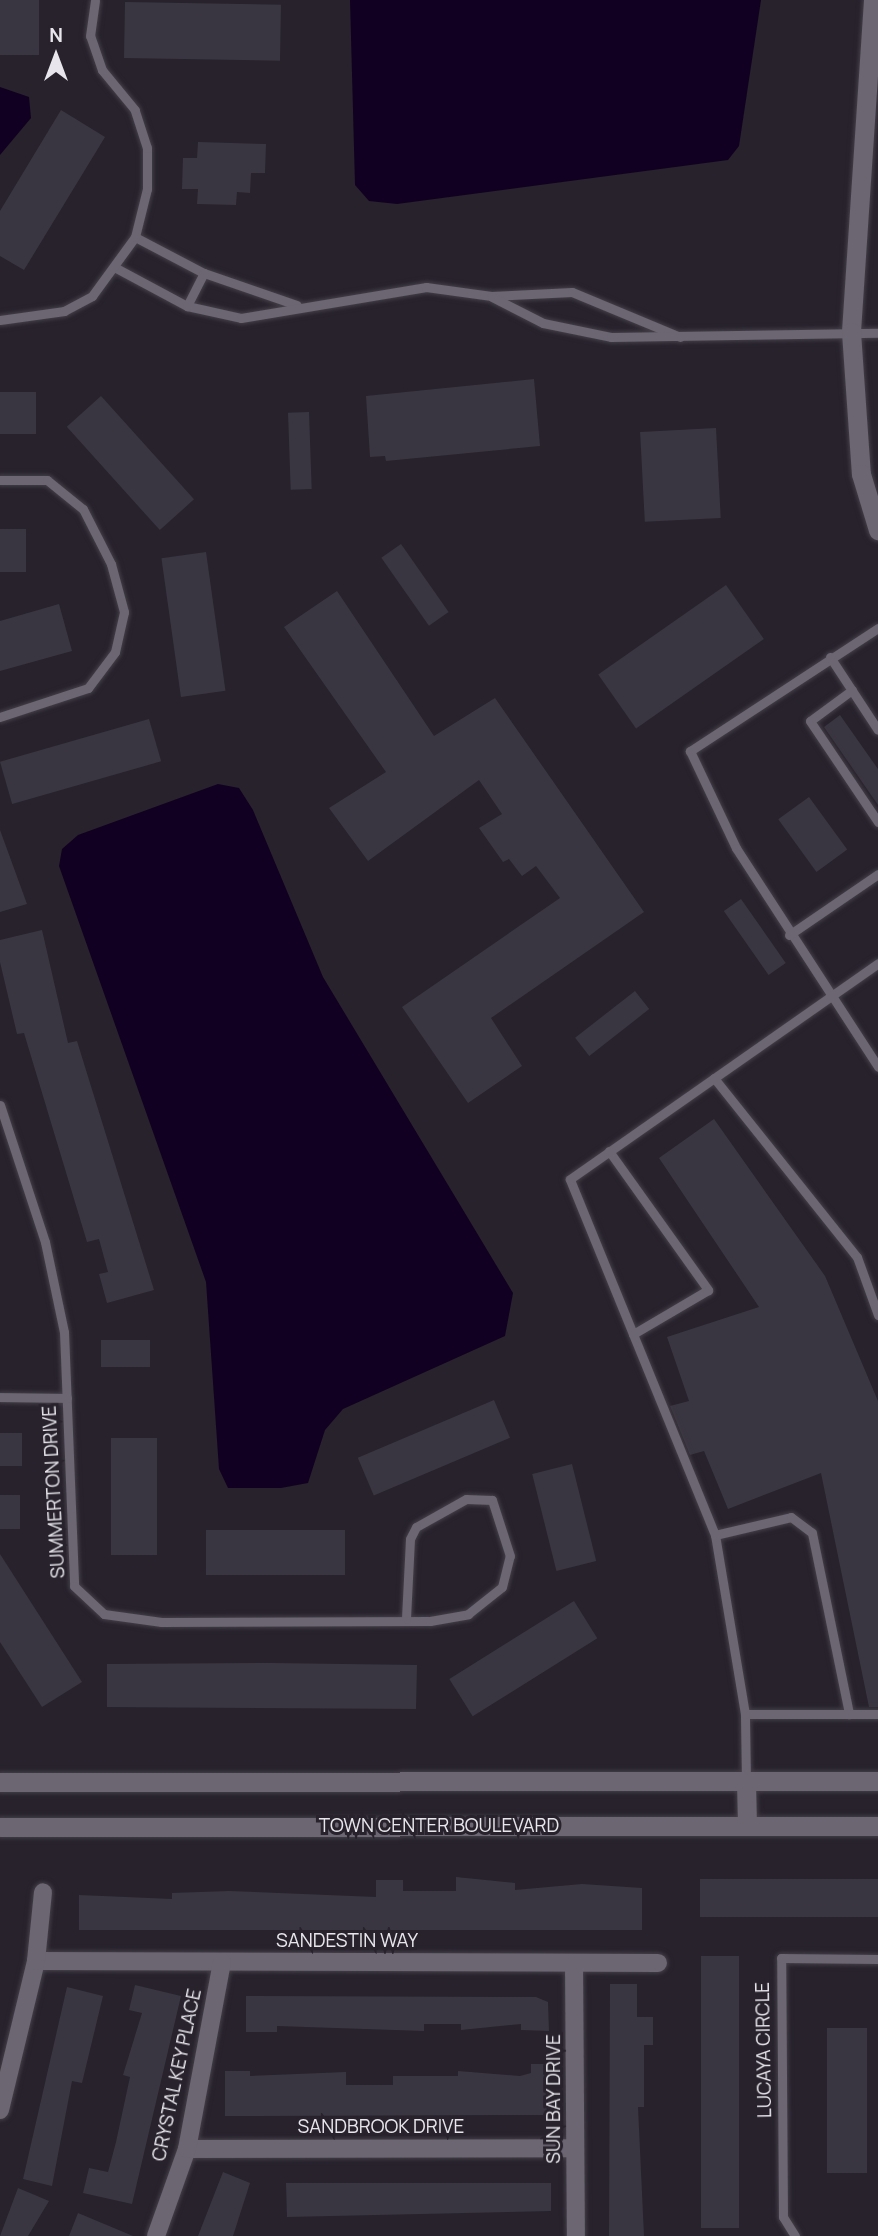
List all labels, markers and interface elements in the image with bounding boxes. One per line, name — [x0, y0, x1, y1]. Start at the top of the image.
north arrow — [21, 21, 91, 91]
text: N — [49, 22, 63, 48]
street label: SUMMERTON DRIVE — [38, 1405, 70, 1579]
street label: TOWN CENTER BOULEVARD — [319, 1815, 559, 1837]
street label: SANDESTIN WAY — [276, 1930, 418, 1952]
street label: LUCAYA CIRCLE — [751, 1982, 777, 2118]
street label: CRYSTAL KEY PLACE — [147, 1986, 207, 2164]
street label: SUN BAY DRIVE — [543, 2034, 565, 2164]
street label: SANDBROOK DRIVE — [297, 2116, 465, 2138]

